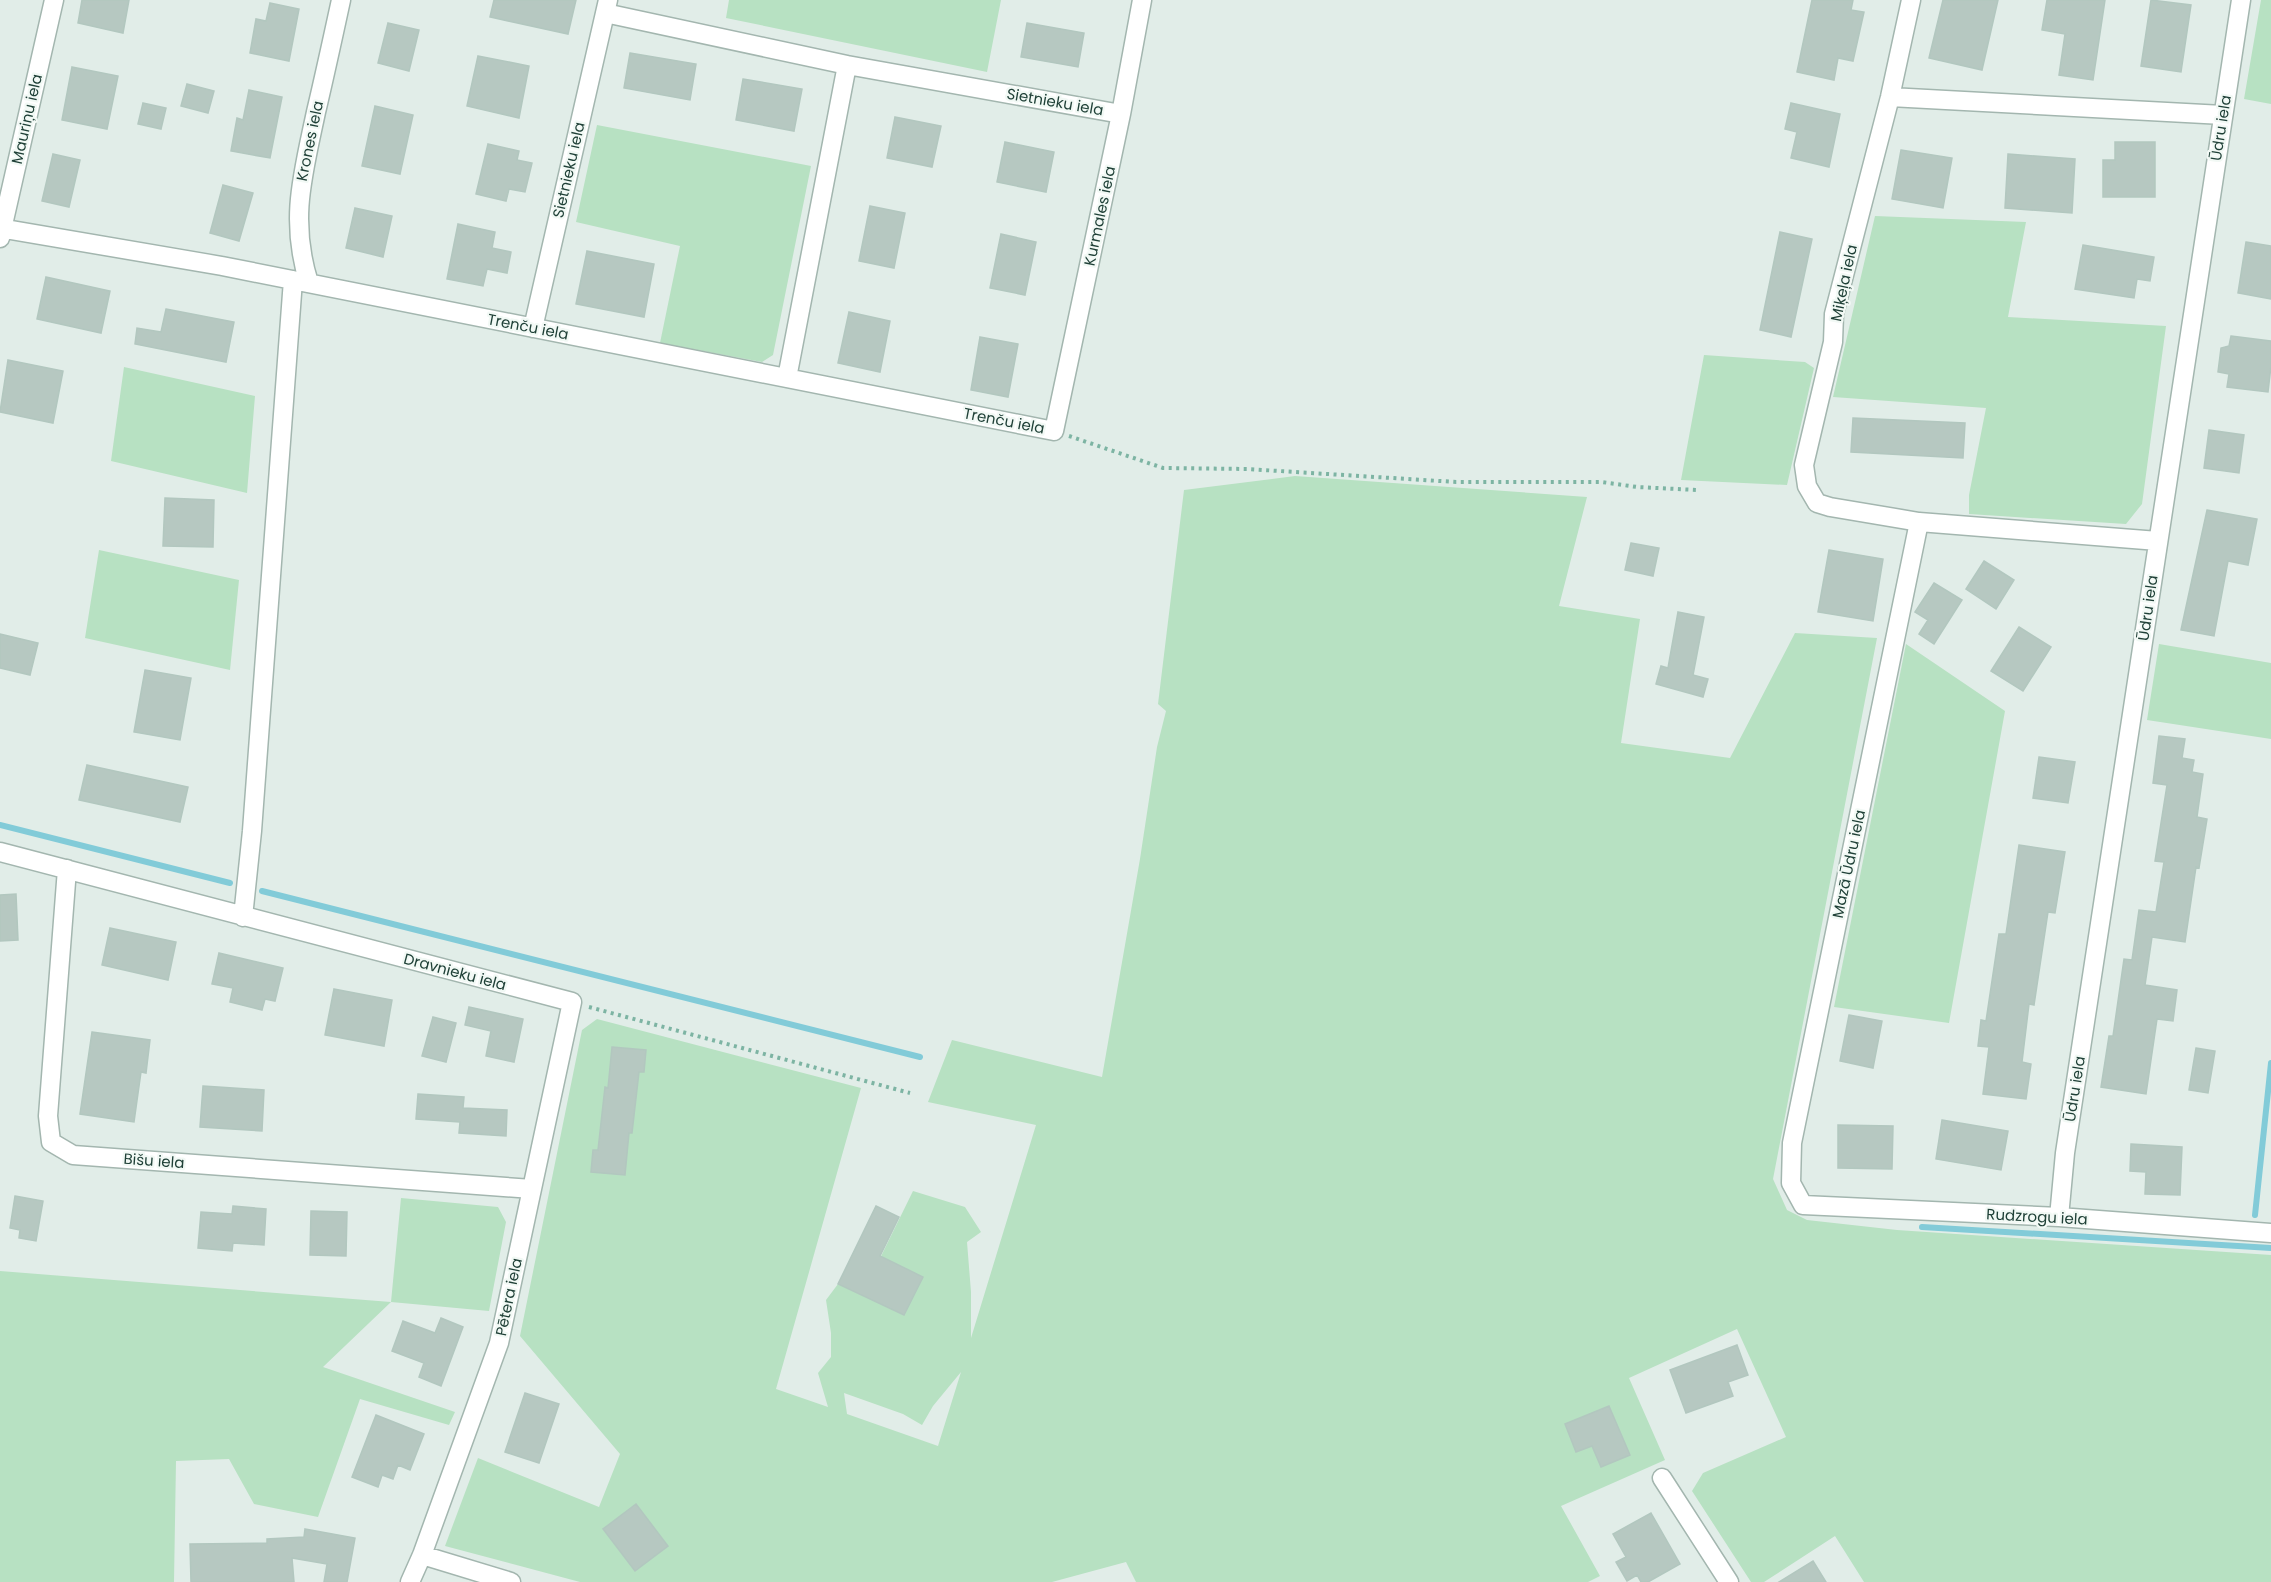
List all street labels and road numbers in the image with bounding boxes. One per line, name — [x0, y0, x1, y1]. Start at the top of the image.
street label: Mauriņu iela — [6, 72, 47, 166]
street label: Sietnieku iela — [1005, 83, 1105, 120]
street label: Ūdru iela — [2205, 94, 2236, 162]
street label: Krones iela — [291, 99, 328, 183]
street label: Sietnieku iela — [547, 120, 590, 220]
street label: Kurmales iela — [1079, 164, 1120, 268]
street label: Miķeļa iela — [1825, 242, 1862, 323]
street label: Trenču iela — [486, 308, 570, 345]
street label: Trenču iela — [962, 402, 1046, 439]
street label: Ūdru iela — [2132, 574, 2163, 642]
street label: Mazā Ūdru iela — [1827, 808, 1870, 920]
street label: Dravnieku iela — [401, 948, 509, 995]
street label: Ūdru iela — [2059, 1055, 2090, 1123]
street label: Bišu iela — [123, 1148, 185, 1173]
street label: Rudzrogu iela — [1986, 1203, 2088, 1230]
street label: Pētera iela — [490, 1256, 527, 1338]

